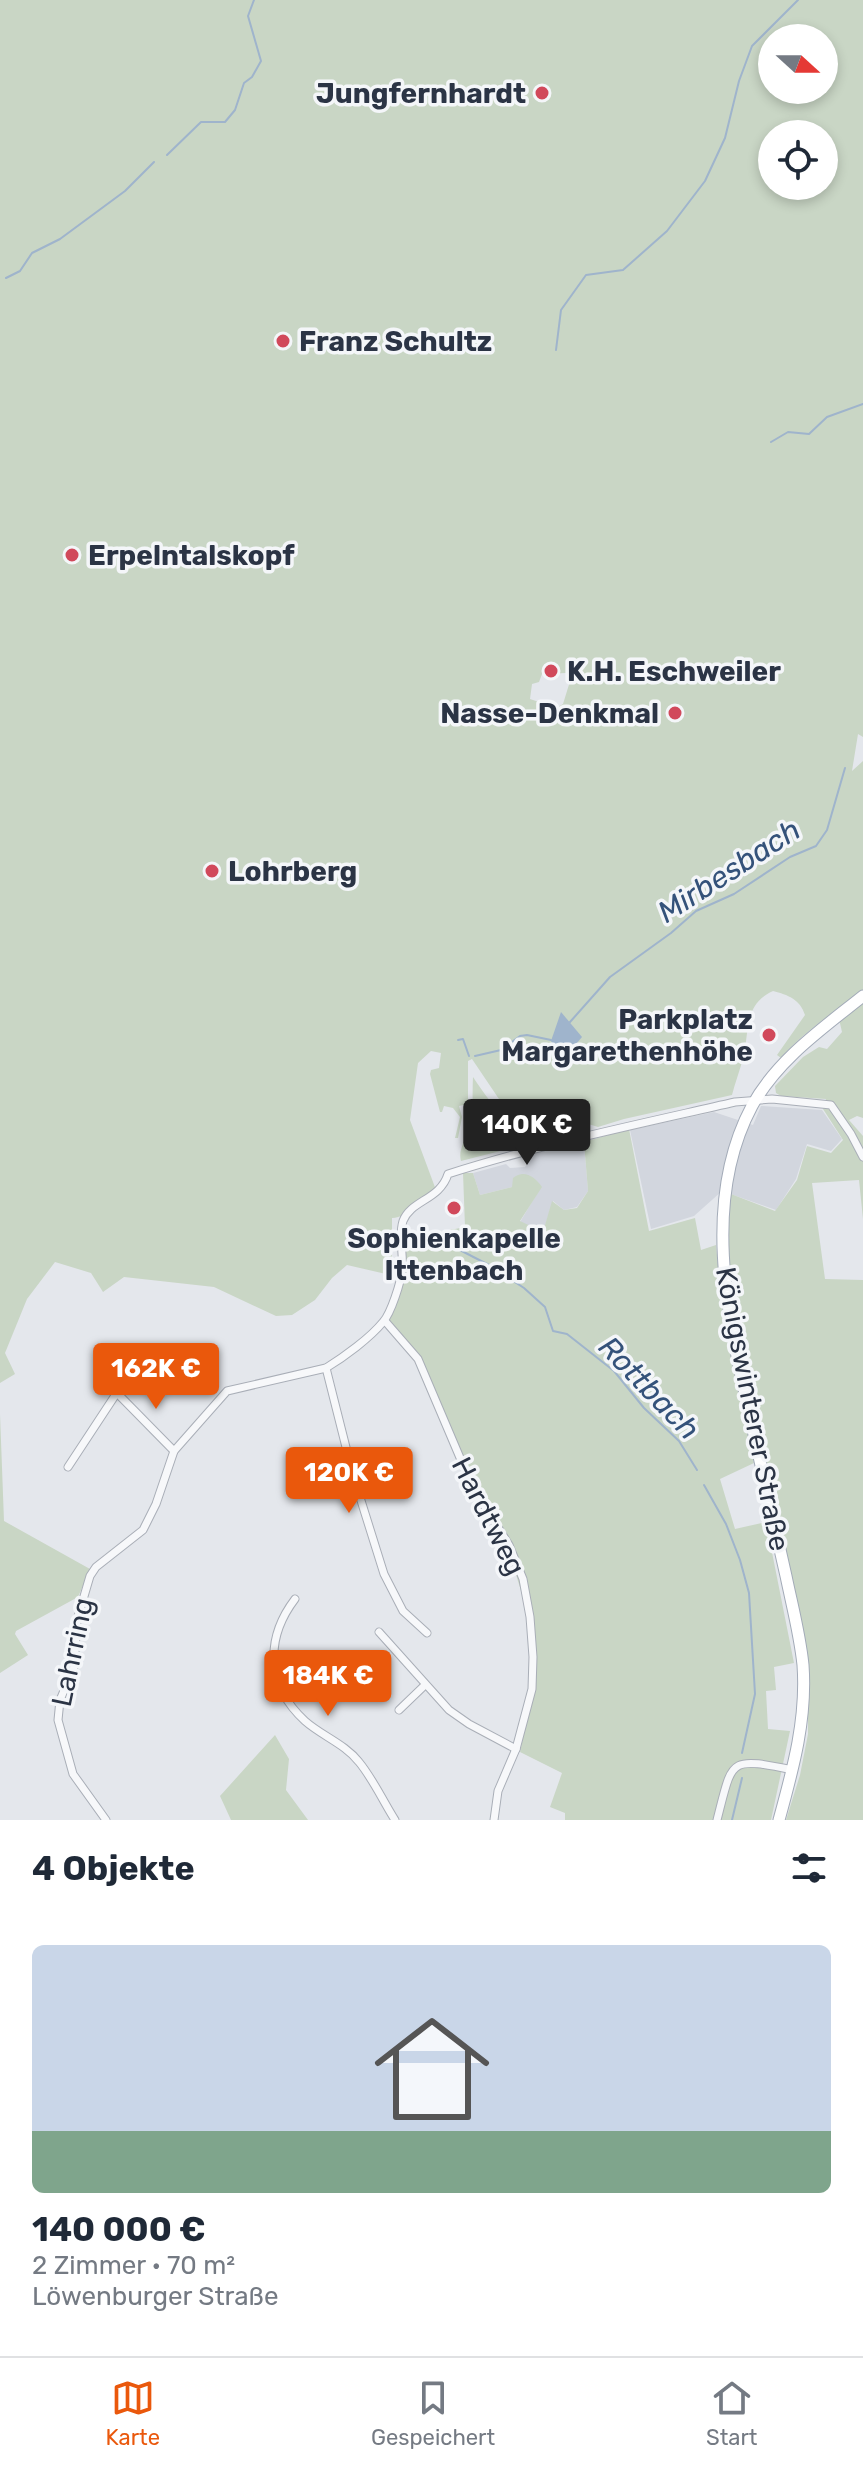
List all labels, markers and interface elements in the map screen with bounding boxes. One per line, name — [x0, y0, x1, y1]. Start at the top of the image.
north arrow — [758, 24, 838, 104]
map controls — [758, 24, 838, 200]
place label: Jungfernhardt — [316, 77, 526, 110]
marker: Jungfernhardt — [533, 84, 551, 102]
button: locate — [758, 120, 838, 200]
place label: Franz Schultz — [299, 325, 492, 358]
marker: Franz Schultz — [274, 332, 292, 350]
place label: Erpelntalskopf — [88, 539, 295, 572]
marker: Erpelntalskopf — [63, 546, 81, 564]
place label: K.H. Eschweiler — [567, 655, 781, 688]
marker: K.H. Eschweiler — [542, 662, 560, 680]
place label: Nasse-Denkmal — [440, 697, 659, 730]
marker: Nasse-Denkmal — [666, 704, 684, 722]
water label: Mirbesbach — [651, 812, 807, 930]
place label: Lohrberg — [228, 855, 357, 888]
marker: Lohrberg — [203, 862, 221, 880]
place label: Parkplatz Margarethenhöhe — [501, 1003, 753, 1068]
marker: Parkplatz Margarethenhöhe — [760, 1026, 778, 1044]
pin: 140K € — [462, 1099, 592, 1167]
text: 140K € — [481, 1109, 573, 1140]
marker: Sophienkapelle Ittenbach — [445, 1199, 463, 1217]
place label: Sophienkapelle Ittenbach — [347, 1222, 561, 1287]
street label: Königswinterer Straße — [709, 1264, 796, 1554]
water label: Rottbach — [591, 1329, 707, 1447]
pin: 162K € — [91, 1343, 221, 1411]
text: 162K € — [111, 1353, 201, 1384]
pin: 120K € — [284, 1447, 414, 1515]
street label: Hardtweg — [445, 1452, 532, 1581]
text: 120K € — [304, 1457, 394, 1488]
street label: Lahrring — [45, 1595, 100, 1709]
pin: 184K € — [263, 1650, 393, 1718]
text: 184K € — [282, 1660, 374, 1691]
icon: filters — [787, 1846, 831, 1890]
text: 4 Objekte — [32, 1848, 195, 1889]
icon: home — [360, 1997, 504, 2141]
text: 140 000 € — [32, 2209, 206, 2250]
text: 2 Zimmer · 70 m² — [32, 2250, 235, 2281]
text: Löwenburger Straße — [32, 2281, 278, 2312]
tab: Karte — [105, 2376, 160, 2451]
tab: Gespeichert — [371, 2376, 495, 2451]
tab: Start — [706, 2376, 757, 2451]

